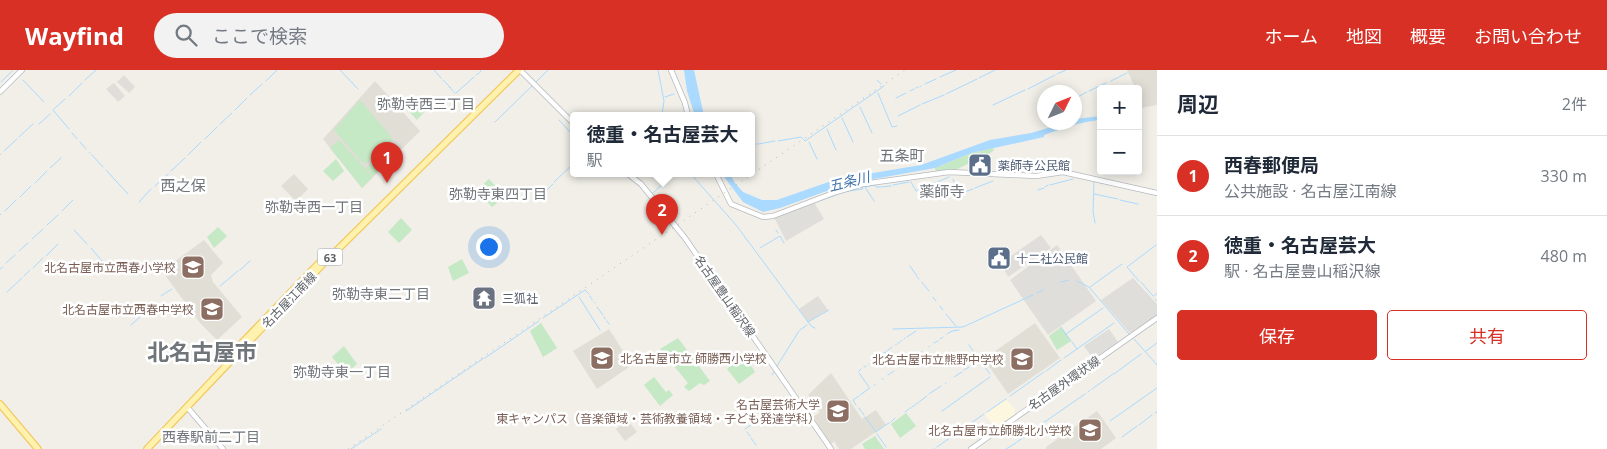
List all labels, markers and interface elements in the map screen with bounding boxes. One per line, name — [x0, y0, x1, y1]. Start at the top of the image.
search box — [154, 13, 504, 58]
text: Wayfind — [25, 19, 124, 52]
icon: search — [172, 21, 200, 49]
text: ここで検索 — [212, 23, 307, 49]
text: ホーム — [1265, 24, 1318, 48]
text: 地図 — [1346, 24, 1382, 48]
text: 概要 — [1410, 24, 1446, 48]
text: お問い合わせ — [1474, 24, 1582, 48]
north arrow — [1037, 85, 1082, 130]
map controls — [1097, 85, 1142, 175]
button: + — [1097, 85, 1142, 130]
text: 周辺 — [1177, 90, 1219, 118]
text: 2件 — [1562, 93, 1587, 115]
district label: 弥勒寺西三丁目 — [377, 94, 475, 113]
popup — [570, 112, 755, 177]
text: 徳重・名古屋芸大 — [586, 121, 739, 147]
button: − — [1097, 130, 1142, 175]
pin: 1 — [371, 142, 403, 183]
district label: 五条町 — [879, 145, 925, 165]
text: 駅 — [586, 149, 603, 171]
public building icon: 薬師寺公民館 — [967, 152, 993, 178]
text: 西春郵便局 — [1224, 152, 1319, 178]
place label: 薬師寺公民館 — [998, 157, 1070, 174]
text: 1 — [1188, 165, 1198, 187]
text: 330 m — [1541, 165, 1587, 187]
water label: 五条川 — [826, 166, 874, 195]
district label: 西之保 — [160, 175, 206, 195]
text: 公共施設 · 名古屋江南線 — [1224, 180, 1397, 202]
district label: 薬師寺 — [919, 181, 965, 201]
district label: 弥勒寺東四丁目 — [449, 184, 547, 203]
pin: 2 — [646, 194, 678, 235]
district label: 弥勒寺西一丁目 — [265, 197, 363, 216]
text: 徳重・名古屋芸大 — [1224, 232, 1376, 258]
your location — [476, 234, 502, 260]
public building icon: 十二社公民館 — [986, 245, 1012, 271]
text: 2 — [1188, 245, 1198, 267]
text: 480 m — [1541, 245, 1587, 267]
road number: 63 — [318, 248, 342, 266]
place label: 十二社公民館 — [1016, 250, 1088, 267]
street label: 名古屋豊山稲沢線 — [691, 252, 759, 340]
school or university icon: 北名古屋市立西春小学校 — [180, 254, 206, 280]
place label: 北名古屋市立西春小学校 — [44, 259, 176, 276]
text: 駅 · 名古屋豊山稲沢線 — [1224, 260, 1381, 282]
street label: 名古屋江南線 — [258, 268, 320, 332]
district label: 弥勒寺東二丁目 — [332, 284, 430, 303]
temple icon: 三狐社 — [471, 285, 497, 311]
place label: 三狐社 — [502, 290, 538, 307]
school or university icon: 北名古屋市立西春中学校 — [199, 296, 225, 322]
place label: 北名古屋市立西春中学校 — [62, 301, 194, 318]
button: 保存 — [1177, 310, 1377, 360]
button: 共有 — [1387, 310, 1587, 360]
district label: 北名古屋市 — [147, 336, 257, 366]
school or university icon: 北名古屋市立 師勝西小学校 — [589, 345, 615, 371]
school or university icon: 北名古屋市立熊野中学校 — [1009, 346, 1035, 372]
place label: 北名古屋市立 師勝西小学校 — [620, 350, 767, 367]
place label: 北名古屋市立熊野中学校 — [872, 351, 1004, 368]
street label: 名古屋外環状線 — [1025, 352, 1103, 414]
district label: 弥勒寺東一丁目 — [293, 362, 391, 381]
place label: 名古屋芸術大学 東キャンパス（音楽領域・芸術教養領域・子ども発達学科） — [496, 396, 820, 427]
school or university icon: 名古屋芸術大学 東キャンパス（音楽領域・芸術教養領域・子ども発達学科） — [825, 398, 851, 424]
school or university icon: 北名古屋市立師勝北小学校 — [1077, 417, 1103, 443]
place label: 北名古屋市立師勝北小学校 — [928, 422, 1072, 439]
district label: 西春駅前二丁目 — [162, 427, 260, 446]

